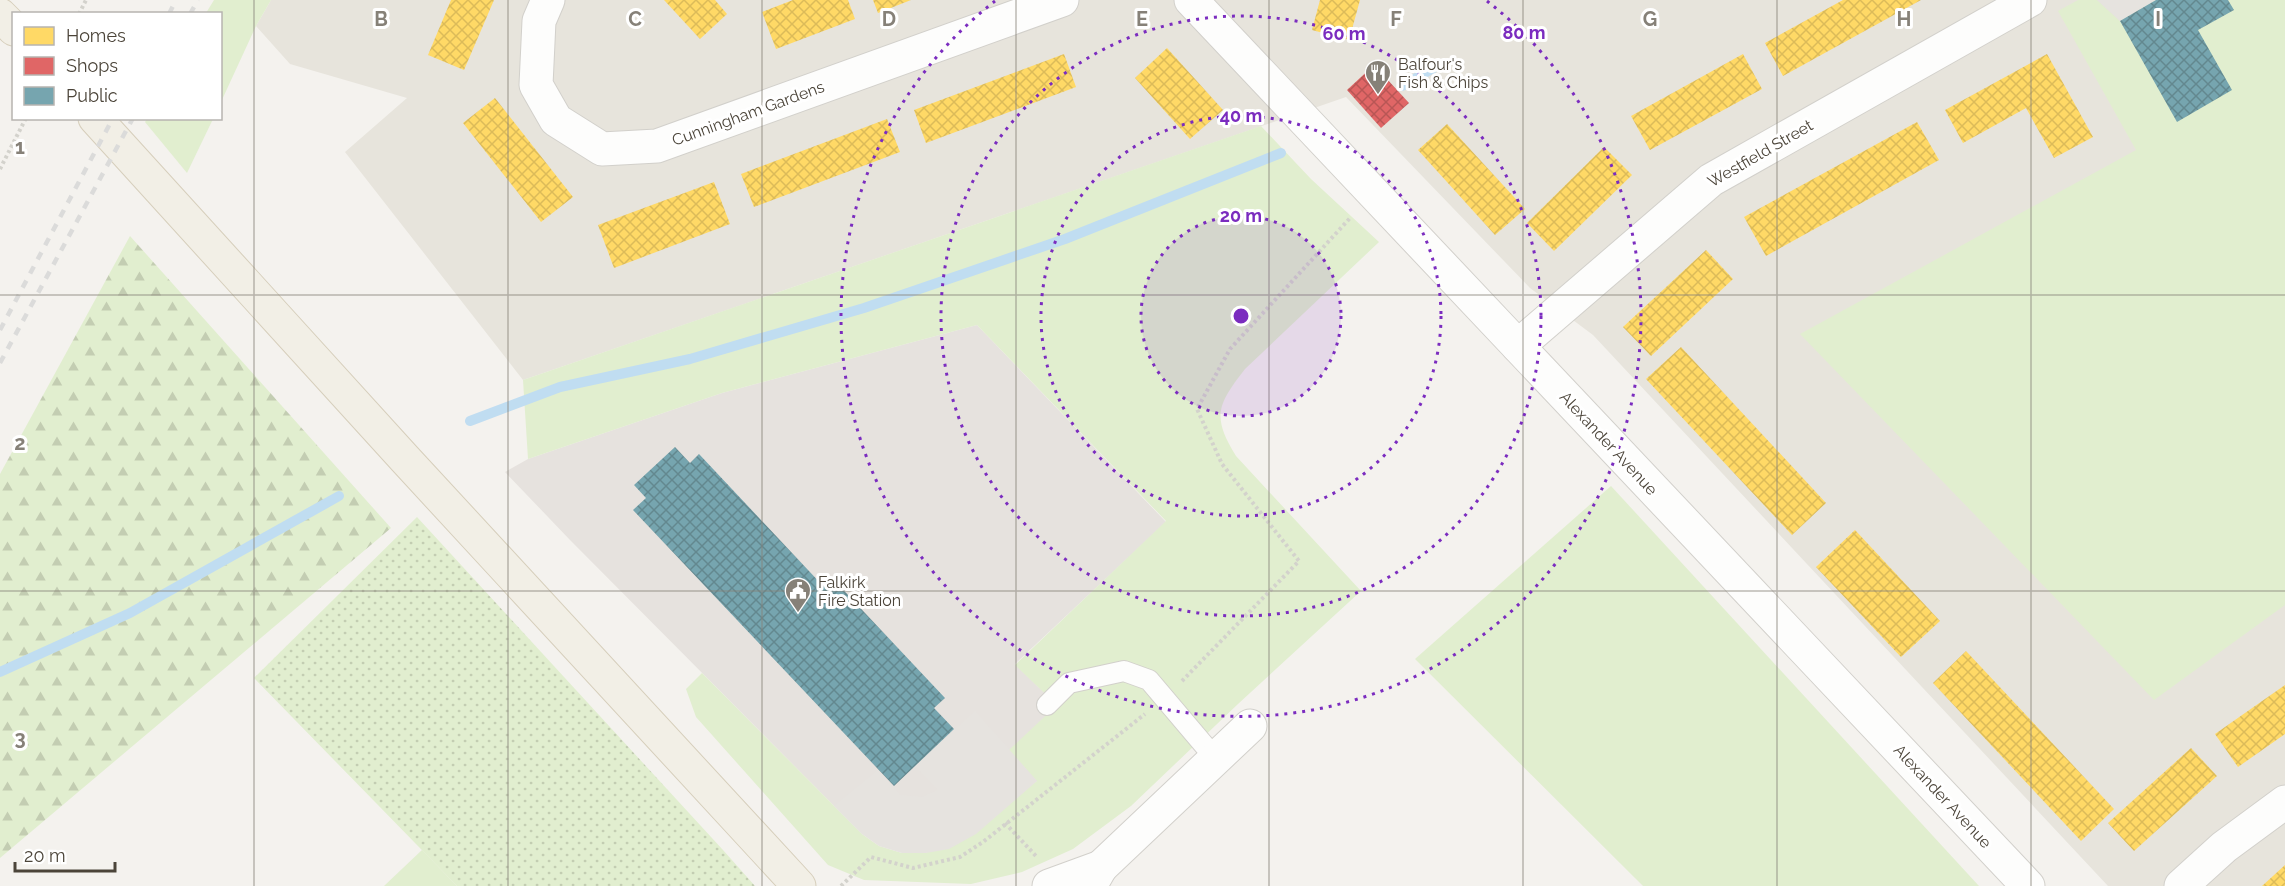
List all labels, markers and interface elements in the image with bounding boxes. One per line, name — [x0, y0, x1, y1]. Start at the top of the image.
text: B — [374, 7, 388, 31]
text: C — [628, 7, 642, 31]
text: D — [882, 7, 896, 31]
text: E — [1136, 7, 1148, 31]
text: F — [1390, 7, 1402, 31]
text: G — [1643, 7, 1657, 31]
text: H — [1897, 7, 1911, 31]
text: I — [2155, 7, 2161, 31]
legend — [12, 12, 222, 120]
text: 80 m — [1502, 22, 1546, 43]
text: 60 m — [1322, 23, 1366, 44]
text: Homes — [66, 25, 126, 46]
text: Shops — [66, 55, 118, 76]
place label: Balfour's Fish & Chips — [1398, 55, 1488, 92]
restaurant icon: Balfour's Fish & Chips — [1363, 58, 1393, 96]
street label: Cunningham Gardens — [669, 77, 827, 150]
text: Public — [66, 85, 118, 106]
text: 40 m — [1220, 105, 1262, 126]
street label: Westfield Street — [1704, 115, 1817, 191]
text: 1 — [15, 135, 25, 159]
text: 20 m — [1220, 205, 1262, 226]
centre of rings — [1231, 306, 1251, 326]
street label: Alexander Avenue — [1556, 388, 1661, 499]
text: 2 — [14, 431, 26, 455]
place label: Falkirk Fire Station — [818, 573, 901, 610]
public building icon: Falkirk Fire Station — [783, 576, 813, 614]
text: 3 — [14, 726, 26, 750]
street label: Alexander Avenue — [1890, 741, 1995, 852]
scale bar — [15, 835, 116, 873]
text: 20 m — [24, 845, 66, 866]

